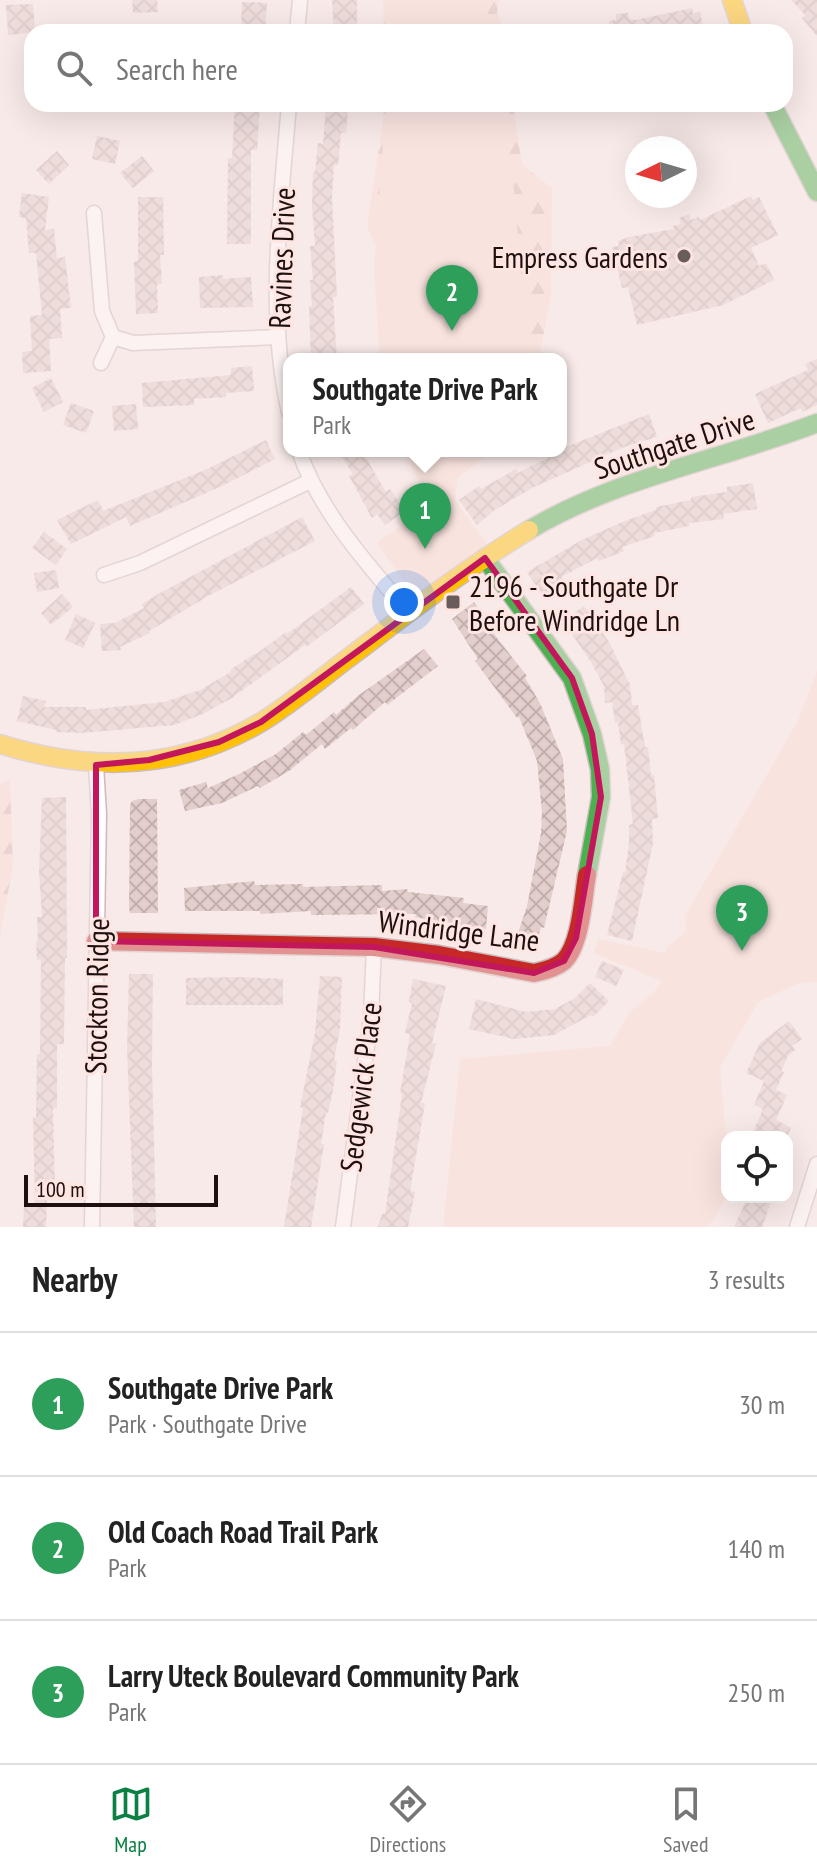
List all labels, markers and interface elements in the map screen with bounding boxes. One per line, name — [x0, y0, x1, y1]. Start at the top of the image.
search box — [24, 24, 793, 112]
icon: search — [52, 46, 96, 90]
text: Search here — [116, 49, 238, 88]
north arrow — [625, 136, 697, 208]
street label: Ravines Drive — [259, 187, 303, 329]
place label: Empress Gardens — [492, 237, 668, 276]
marker: Empress Gardens — [675, 247, 693, 265]
pin: 2 — [426, 265, 478, 331]
popup — [283, 353, 567, 457]
text: Southgate Drive Park — [312, 369, 538, 408]
street label: Southgate Drive — [589, 399, 759, 487]
text: Park — [312, 408, 351, 441]
pin: 1 — [399, 483, 451, 549]
place label: 2196 - Southgate Dr Before Windridge Ln — [469, 566, 680, 639]
your location — [384, 582, 424, 622]
marker: 2196 - Southgate Dr Before Windridge Ln — [444, 593, 462, 611]
pin: 3 — [716, 885, 768, 951]
street label: Windridge Lane — [376, 901, 542, 959]
street label: Stockton Ridge — [75, 918, 117, 1074]
street label: Sedgewick Place — [330, 1000, 390, 1174]
map controls — [721, 1131, 793, 1203]
button: locate — [721, 1131, 793, 1203]
scale bar — [24, 1171, 218, 1207]
text: 100 m — [36, 1175, 85, 1203]
text: Nearby — [32, 1257, 117, 1301]
text: 3 results — [708, 1263, 785, 1296]
text: Southgate Drive Park — [108, 1368, 333, 1407]
text: 1 — [52, 1388, 64, 1421]
text: 30 m — [739, 1388, 785, 1421]
text: Park · Southgate Drive — [108, 1407, 307, 1440]
text: Old Coach Road Trail Park — [108, 1512, 378, 1551]
text: 2 — [52, 1532, 64, 1565]
text: 140 m — [727, 1532, 785, 1565]
text: Park — [108, 1551, 147, 1584]
text: Larry Uteck Boulevard Community Park — [108, 1656, 519, 1695]
text: 3 — [52, 1676, 64, 1709]
text: 250 m — [727, 1676, 785, 1709]
text: Park — [108, 1695, 147, 1728]
tab: Map — [109, 1782, 153, 1858]
tab: Directions — [370, 1782, 446, 1858]
tab: Saved — [663, 1782, 708, 1858]

